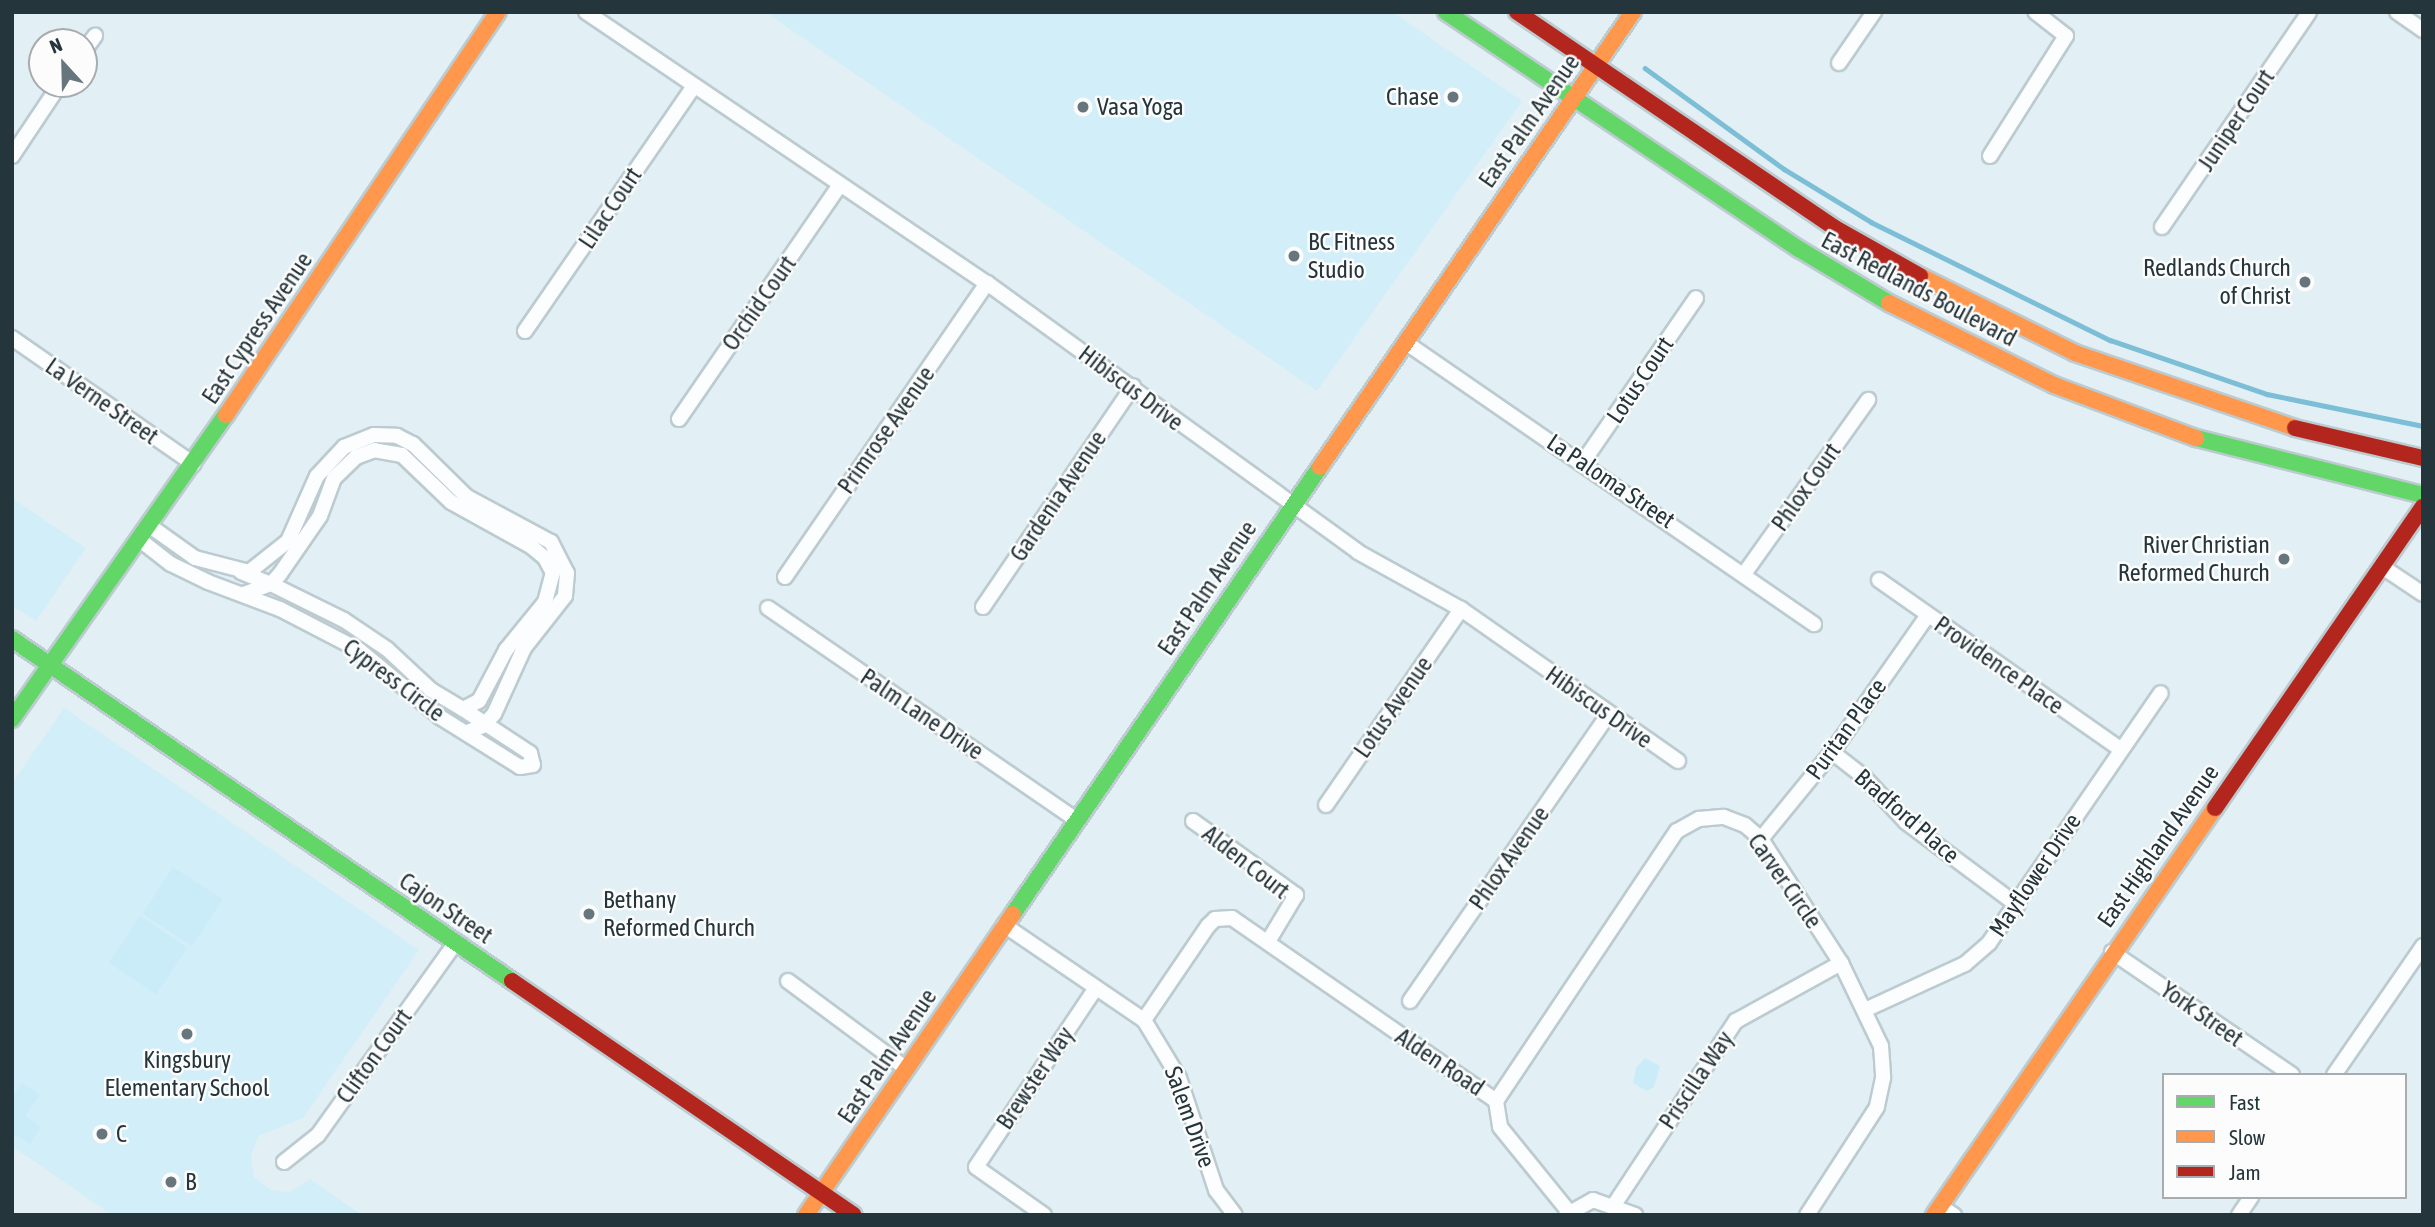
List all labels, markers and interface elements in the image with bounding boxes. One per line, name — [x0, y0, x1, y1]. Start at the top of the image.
north arrow — [28, 28, 98, 98]
text: N — [47, 33, 65, 58]
street label: East Palm Avenue — [1473, 49, 1585, 193]
street label: Juniper Court — [2191, 64, 2281, 176]
place label: Chase — [1386, 83, 1439, 111]
marker: Chase — [1445, 89, 1461, 105]
place label: Vasa Yoga — [1097, 93, 1184, 121]
marker: Vasa Yoga — [1075, 99, 1091, 115]
street label: Lilac Court — [572, 162, 648, 254]
street label: East Redlands Boulevard — [1817, 225, 2021, 353]
place label: BC Fitness Studio — [1308, 228, 1395, 284]
street label: East Cypress Avenue — [196, 247, 318, 409]
marker: BC Fitness Studio — [1286, 248, 1302, 264]
street label: Orchid Court — [716, 250, 802, 356]
place label: Redlands Church of Christ — [2143, 254, 2291, 310]
marker: Redlands Church of Christ — [2297, 274, 2313, 290]
street label: Lotus Court — [1601, 331, 1679, 429]
street label: Hibiscus Drive — [1073, 339, 1189, 437]
street label: La Verne Street — [40, 352, 164, 450]
street label: Primrose Avenue — [831, 361, 941, 499]
street label: Gardenia Avenue — [1004, 425, 1112, 567]
street label: La Paloma Street — [1542, 428, 1680, 534]
street label: Phlox Court — [1765, 437, 1847, 537]
street label: East Palm Avenue — [1151, 515, 1263, 661]
place label: River Christian Reformed Church — [2118, 531, 2270, 587]
marker: River Christian Reformed Church — [2276, 551, 2292, 567]
street label: Providence Place — [1929, 610, 2069, 720]
street label: Cypress Circle — [338, 633, 450, 727]
street label: Lotus Avenue — [1348, 651, 1438, 763]
street label: Hibiscus Drive — [1540, 660, 1658, 754]
street label: Palm Lane Drive — [855, 662, 989, 766]
street label: Puritan Place — [1800, 673, 1892, 785]
street label: East Highland Avenue — [2091, 759, 2225, 933]
street label: Bradford Place — [1849, 763, 1965, 869]
street label: Phlox Avenue — [1463, 801, 1555, 915]
street label: Mayflower Drive — [1983, 808, 2087, 942]
street label: Alden Court — [1197, 819, 1295, 905]
street label: Carver Circle — [1742, 828, 1828, 934]
street label: Cajon Street — [394, 866, 498, 950]
place label: Bethany Reformed Church — [603, 886, 755, 942]
marker: Bethany Reformed Church — [581, 906, 597, 922]
street label: York Street — [2155, 975, 2249, 1053]
street label: East Palm Avenue — [831, 983, 943, 1129]
street label: Clifton Court — [330, 1003, 418, 1109]
street label: Brewster Way — [990, 1021, 1080, 1135]
street label: Alden Road — [1390, 1022, 1490, 1102]
street label: Priscilla Way — [1653, 1025, 1739, 1135]
marker: Kingsbury Elementary School — [179, 1026, 195, 1042]
place label: Kingsbury Elementary School — [105, 1046, 269, 1102]
street label: Salem Drive — [1158, 1063, 1222, 1171]
legend — [2162, 1073, 2407, 1199]
text: Fast — [2229, 1090, 2260, 1114]
place label: C — [116, 1120, 127, 1148]
text: Slow — [2229, 1125, 2265, 1149]
marker: C — [94, 1126, 110, 1142]
text: Jam — [2229, 1160, 2261, 1184]
place label: B — [185, 1168, 196, 1196]
marker: B — [163, 1174, 179, 1190]

